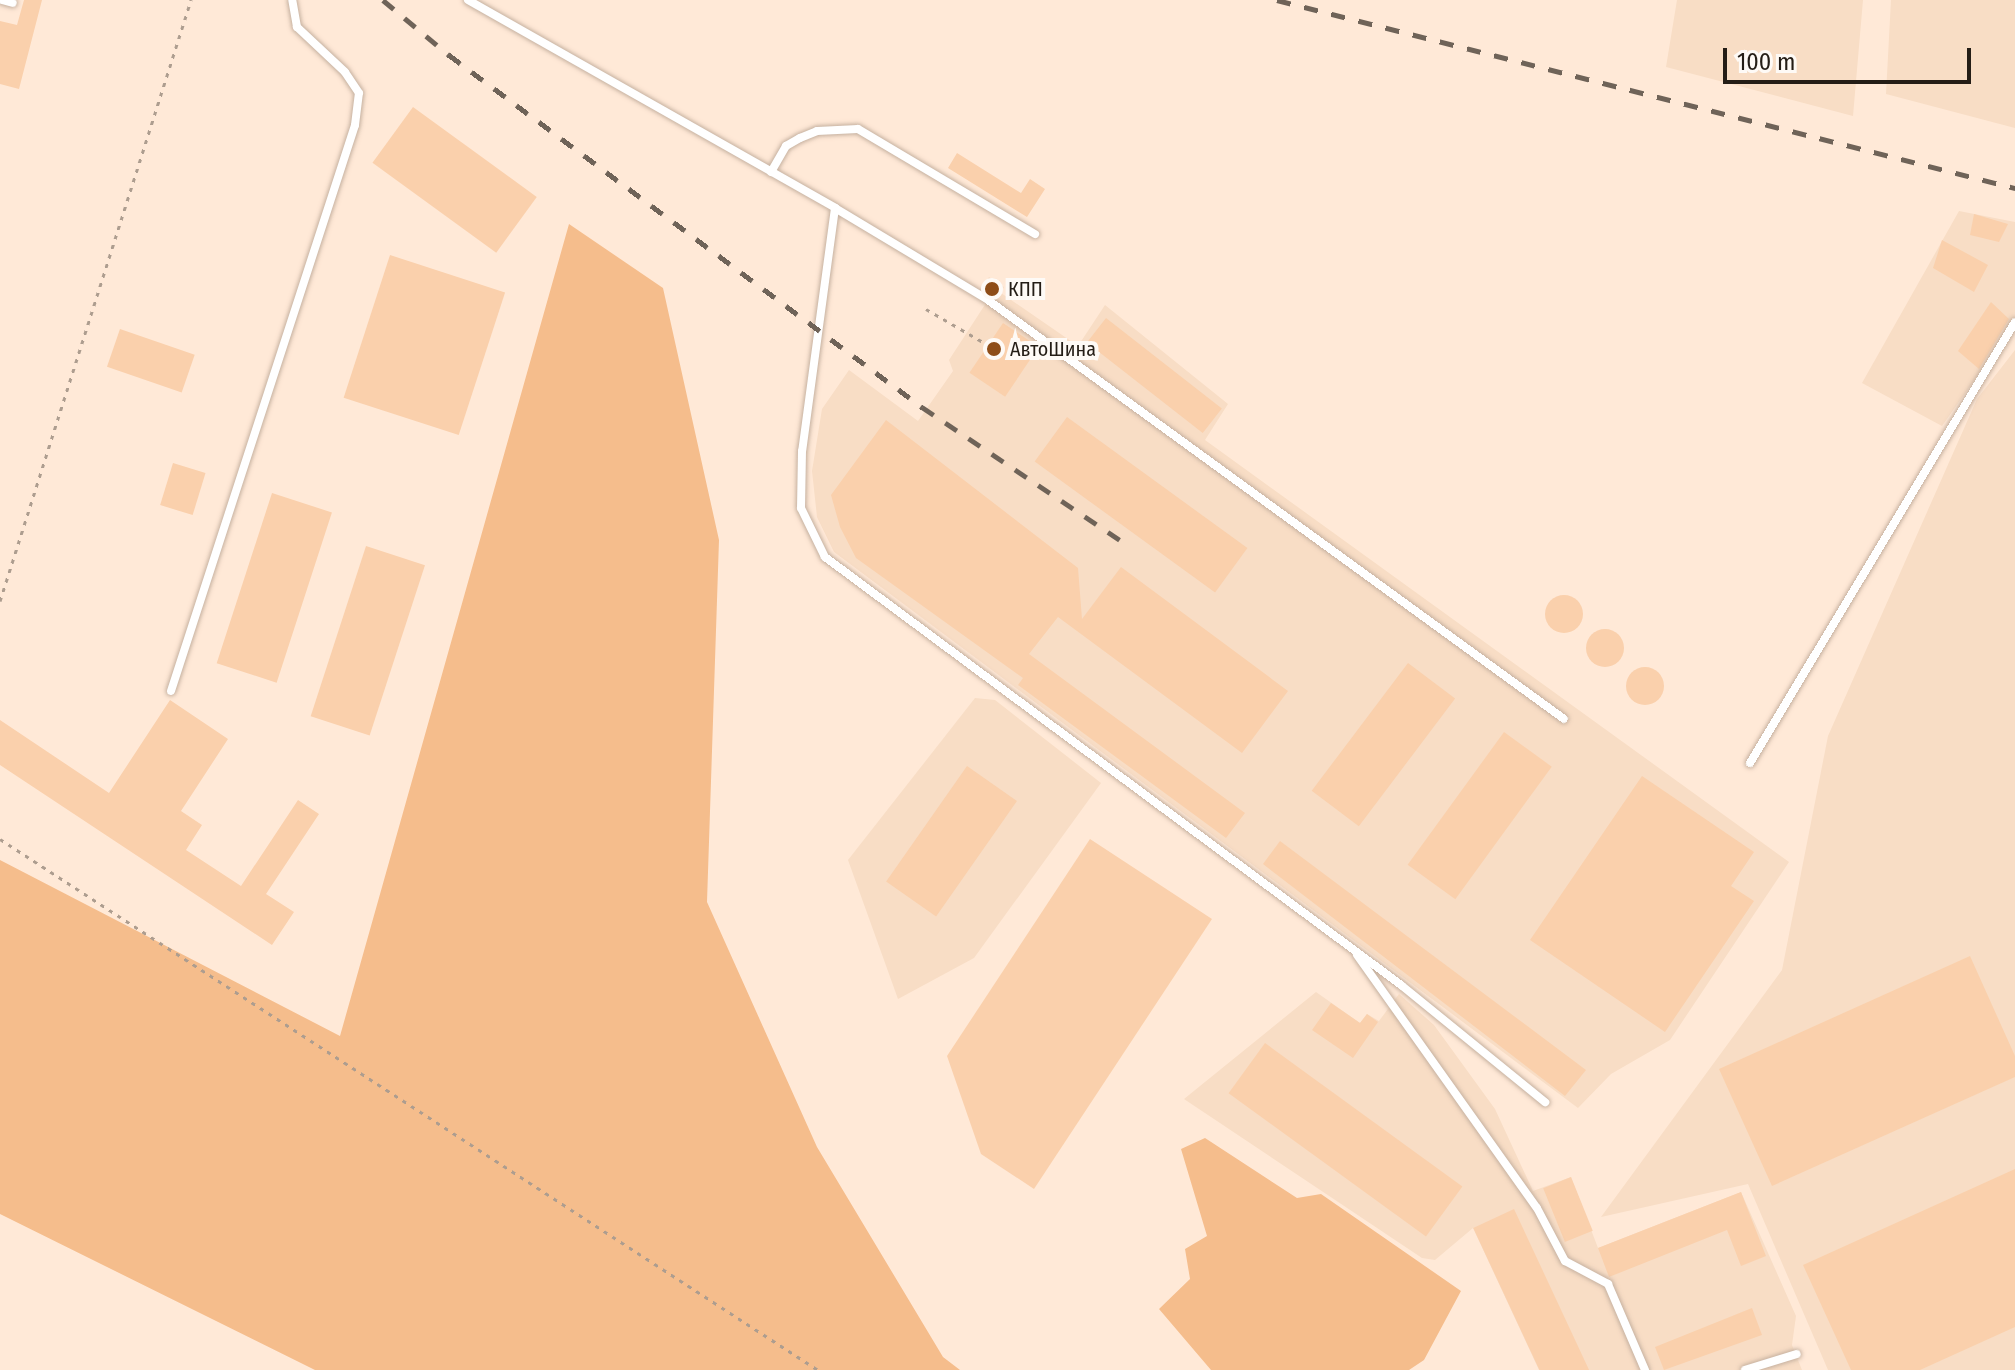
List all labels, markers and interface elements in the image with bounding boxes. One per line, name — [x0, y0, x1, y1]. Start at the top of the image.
scale bar — [1727, 32, 1975, 82]
text: 100 m — [1737, 48, 1795, 76]
place label: КПП — [1008, 277, 1043, 301]
marker: КПП — [983, 280, 1001, 298]
place label: АвтоШина — [1010, 337, 1096, 361]
marker: АвтоШина — [985, 340, 1003, 358]

